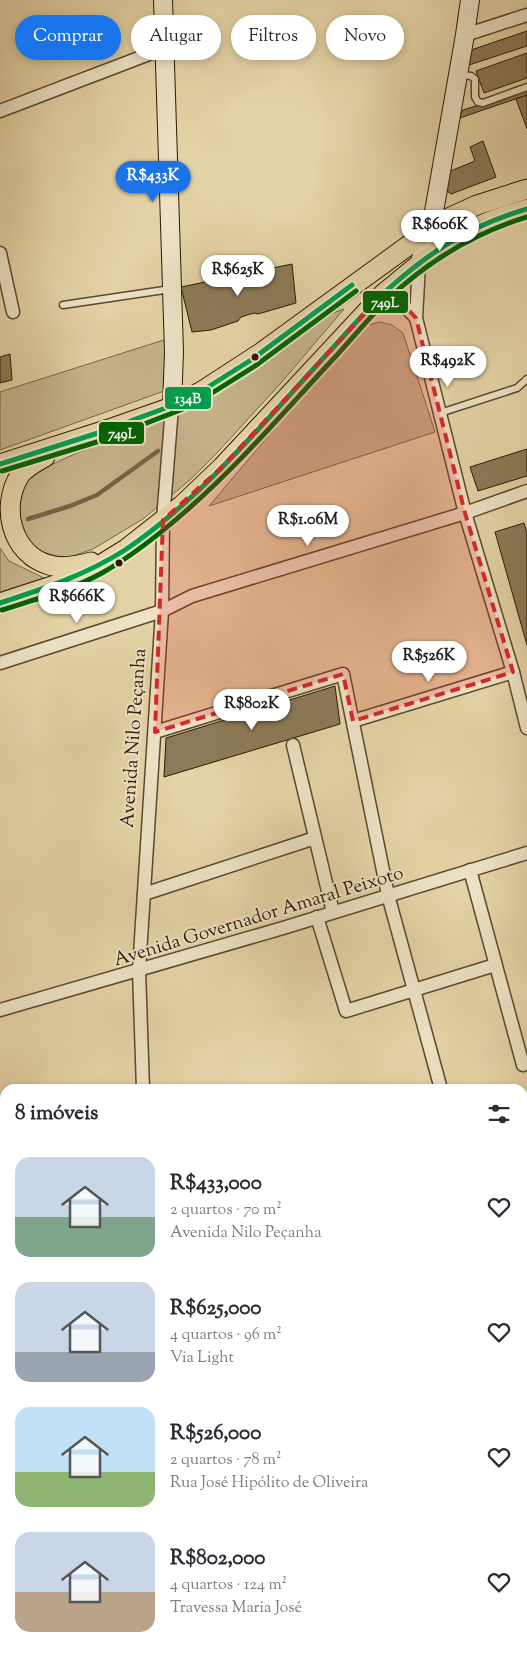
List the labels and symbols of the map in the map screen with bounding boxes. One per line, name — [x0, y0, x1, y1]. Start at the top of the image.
pin: R$433K — [112, 160, 194, 203]
pin: R$606K — [399, 210, 481, 252]
pin: R$625K — [197, 254, 279, 297]
line badge: 749L — [362, 290, 409, 314]
text: 749L — [371, 294, 400, 314]
pin: R$492K — [407, 346, 489, 388]
unlabelled marker — [250, 352, 260, 362]
line badge: 134B — [164, 386, 212, 410]
text: 134B — [175, 390, 201, 410]
line badge: 749L — [98, 421, 145, 445]
text: 749L — [108, 425, 137, 445]
pin: R$1.06M — [262, 504, 354, 547]
unlabelled marker — [114, 558, 124, 568]
pin: R$666K — [36, 582, 118, 624]
pin: R$526K — [388, 640, 470, 683]
street label: Avenida Nilo Peçanha — [115, 647, 154, 829]
pin: R$802K — [211, 688, 293, 731]
street label: Avenida Governador Amaral Peixoto — [111, 860, 407, 974]

